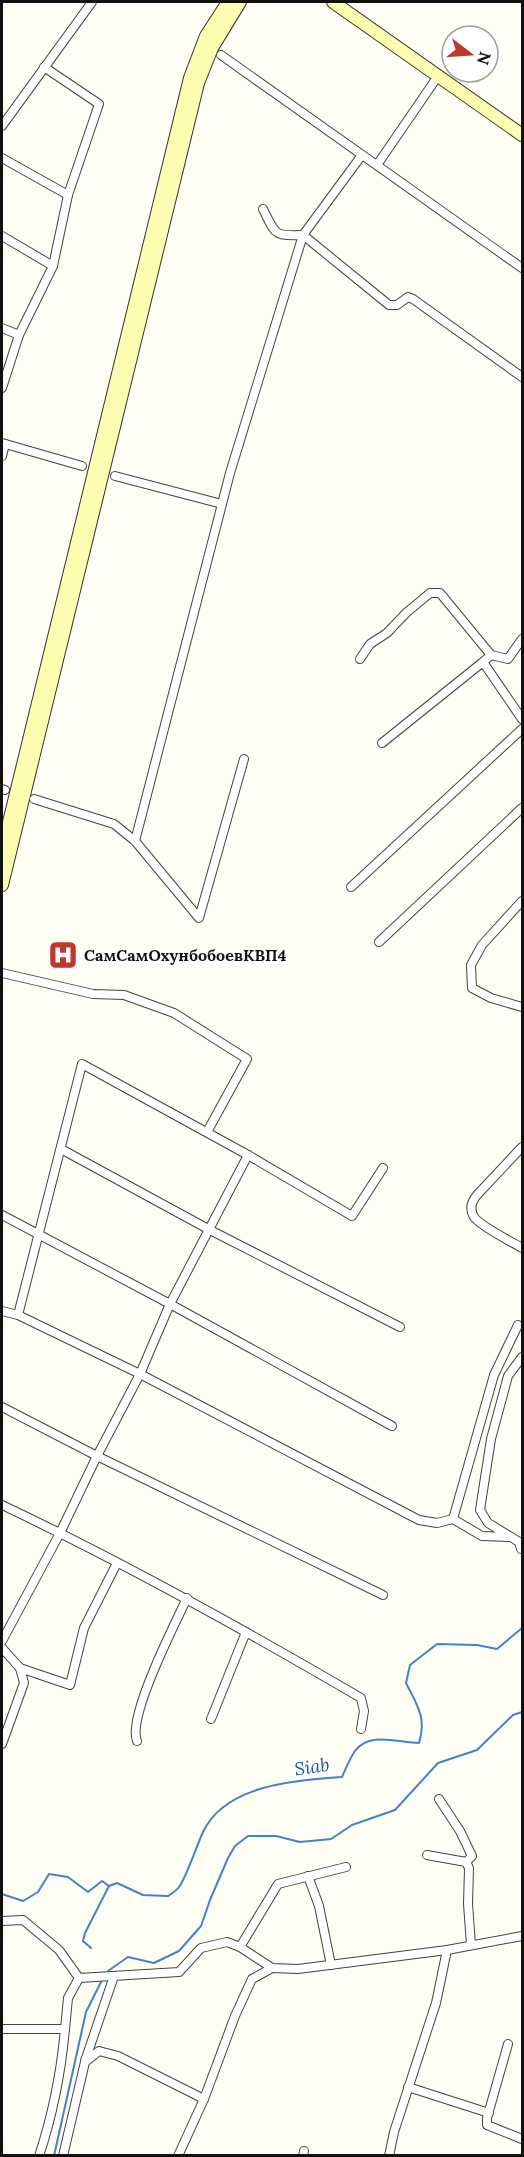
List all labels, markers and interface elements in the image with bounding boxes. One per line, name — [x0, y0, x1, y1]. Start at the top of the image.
north arrow — [440, 24, 500, 84]
text: N — [473, 50, 496, 67]
hospital icon: СамСамОхунбобоевКВП4 — [47, 939, 79, 971]
place label: СамСамОхунбобоевКВП4 — [84, 945, 287, 965]
water label: Siab — [293, 1753, 331, 1780]

